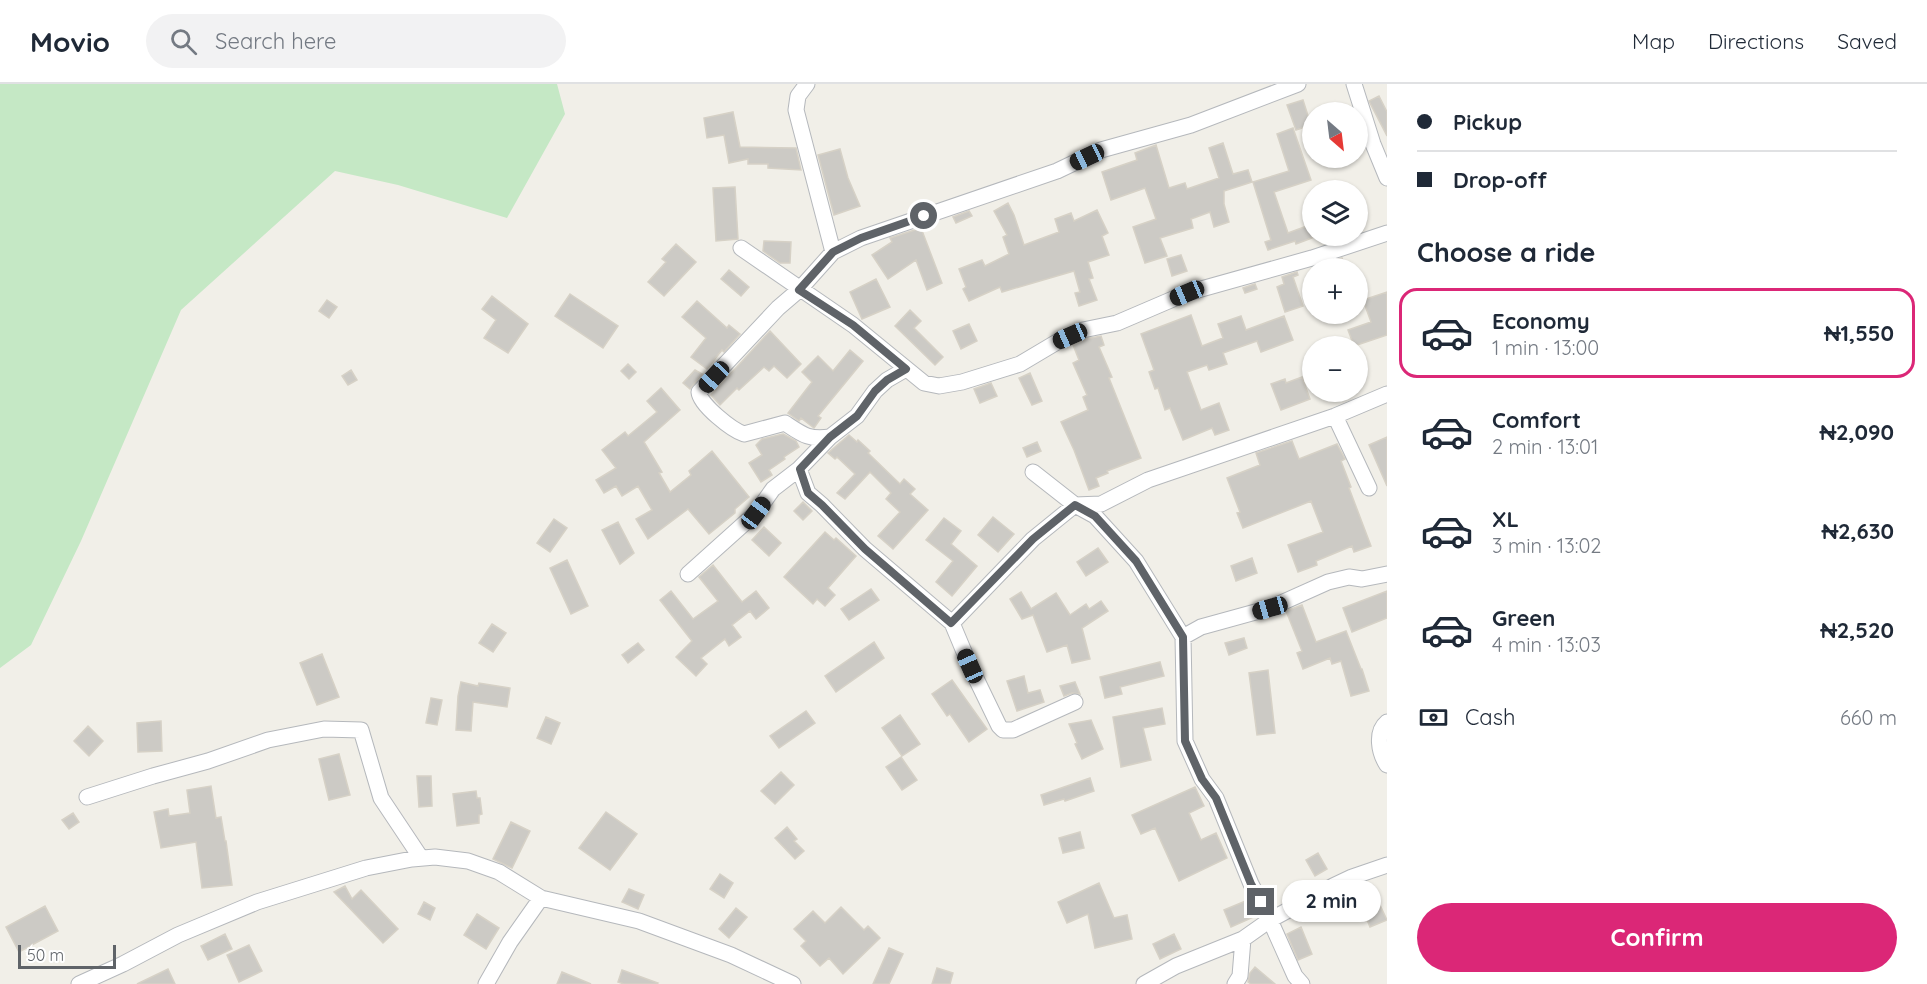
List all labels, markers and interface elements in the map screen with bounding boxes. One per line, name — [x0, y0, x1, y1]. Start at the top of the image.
search box — [146, 14, 566, 68]
text: Movio — [30, 24, 110, 59]
icon: search — [167, 25, 200, 58]
text: Search here — [215, 27, 337, 55]
text: Map — [1632, 28, 1675, 54]
text: Directions — [1708, 28, 1804, 54]
text: Saved — [1837, 28, 1897, 54]
north arrow — [1302, 102, 1368, 168]
map controls — [1302, 102, 1368, 402]
text: Pickup — [1453, 108, 1522, 136]
car — [1067, 141, 1107, 173]
text: Drop-off — [1453, 166, 1547, 194]
button: layers — [1302, 180, 1368, 246]
route start — [910, 202, 937, 229]
text: Choose a ride — [1417, 235, 1595, 269]
button: + — [1302, 258, 1368, 324]
car — [1167, 278, 1207, 308]
icon: car — [1420, 306, 1474, 360]
text: Economy — [1492, 307, 1590, 335]
text: ₦1,550 — [1824, 319, 1894, 347]
car — [1050, 320, 1090, 352]
text: 1 min · 13:00 — [1492, 335, 1599, 360]
button: − — [1302, 336, 1368, 402]
car — [695, 358, 733, 396]
icon: car — [1420, 405, 1474, 459]
text: Comfort — [1492, 406, 1581, 434]
text: ₦2,090 — [1820, 418, 1894, 446]
text: 2 min · 13:01 — [1492, 434, 1598, 459]
car — [738, 493, 774, 533]
icon: car — [1420, 504, 1474, 558]
text: XL — [1492, 505, 1519, 533]
text: ₦2,630 — [1822, 517, 1894, 545]
text: 3 min · 13:02 — [1492, 533, 1601, 558]
car — [1250, 594, 1290, 622]
icon: car — [1420, 603, 1474, 657]
text: Green — [1492, 604, 1555, 632]
text: ₦2,520 — [1821, 616, 1894, 644]
text: 4 min · 13:03 — [1492, 632, 1601, 657]
car — [954, 646, 986, 686]
icon: cash — [1417, 701, 1450, 734]
text: Cash — [1465, 703, 1516, 731]
text: 660 m — [1840, 705, 1897, 730]
callout: 2 min — [1282, 881, 1381, 923]
route end — [1247, 888, 1274, 915]
text: 2 min — [1305, 888, 1358, 913]
button: Confirm — [1417, 903, 1897, 972]
scale bar — [18, 942, 116, 970]
text: 50 m — [27, 945, 64, 965]

